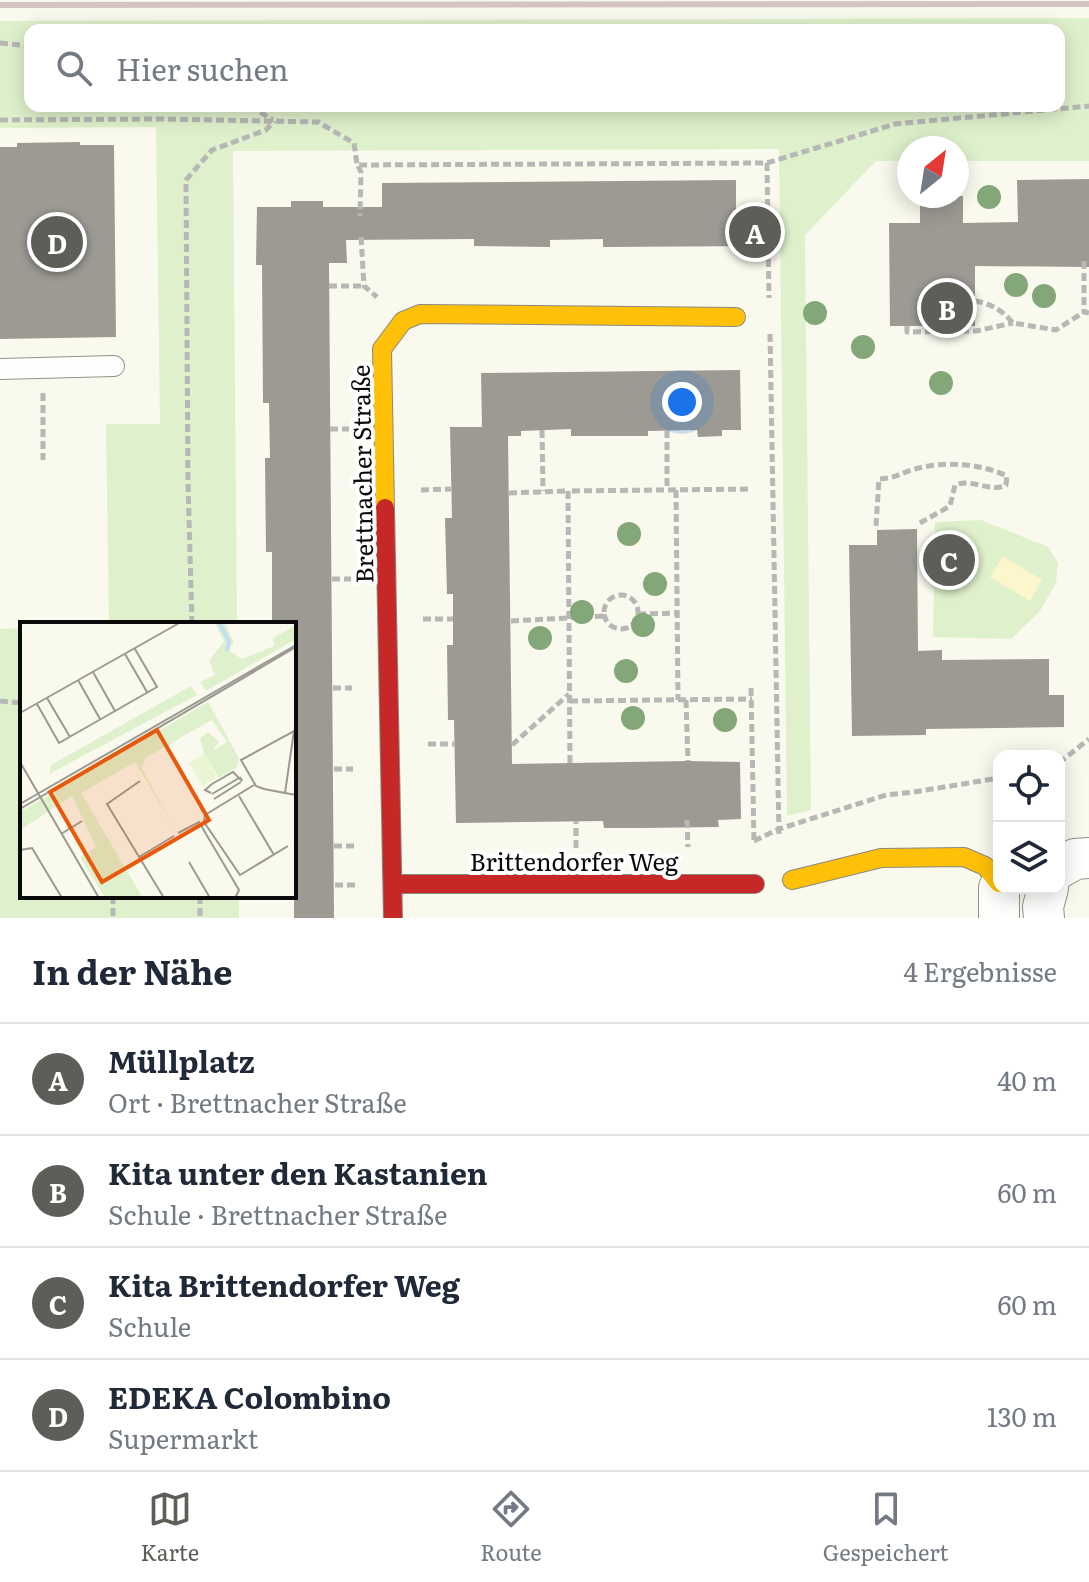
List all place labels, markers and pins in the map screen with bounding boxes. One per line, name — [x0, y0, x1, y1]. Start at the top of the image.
pin: A — [729, 202, 781, 262]
pin: D — [31, 212, 83, 272]
pin: B — [921, 278, 973, 338]
pin: C — [923, 530, 975, 590]

